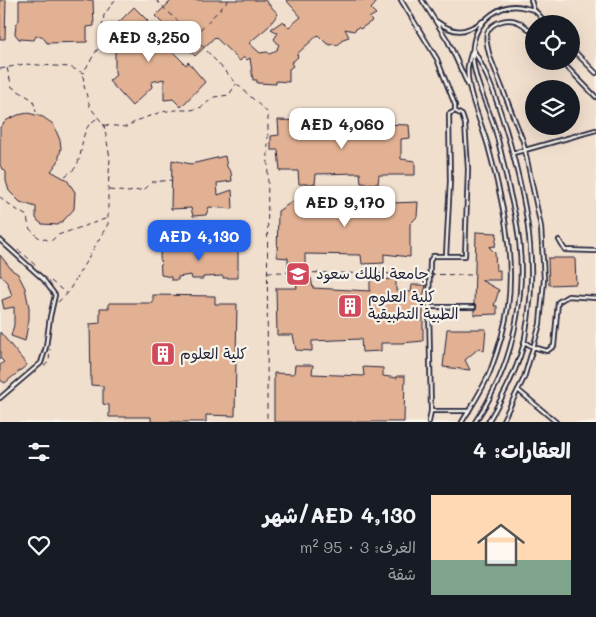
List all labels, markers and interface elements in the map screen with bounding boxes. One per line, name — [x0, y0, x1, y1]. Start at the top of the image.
map controls — [525, 15, 580, 135]
button: locate — [525, 15, 580, 70]
pin: AED 3,250 — [92, 20, 206, 63]
text: AED 3,250 — [108, 26, 190, 47]
button: layers — [525, 80, 580, 135]
pin: AED 4,060 — [285, 108, 399, 150]
text: AED 4,060 — [300, 113, 384, 134]
pin: AED 9,170 — [288, 186, 402, 228]
text: AED 9,170 — [305, 191, 385, 212]
pin: AED 4,130 — [142, 220, 256, 262]
text: AED 4,130 — [159, 225, 239, 246]
school or university icon: جامعة الملك سعود — [285, 261, 311, 287]
place label: جامعة الملك سعود — [316, 263, 429, 284]
place label: كلية العلوم الطبية التطبيقية — [368, 286, 459, 323]
building icon: كلية العلوم الطبية التطبيقية — [337, 293, 363, 319]
building icon: كلية العلوم — [150, 341, 176, 367]
place label: كلية العلوم — [180, 343, 247, 365]
text: العقارات: 4 — [473, 436, 571, 463]
icon: filters — [25, 438, 53, 466]
text: AED 4,130/شهر — [263, 501, 416, 528]
icon: home — [471, 515, 531, 575]
icon: heart — [25, 531, 53, 559]
text: الغرف: 3 · 95 m² — [300, 536, 416, 557]
text: شقة — [388, 563, 416, 584]

